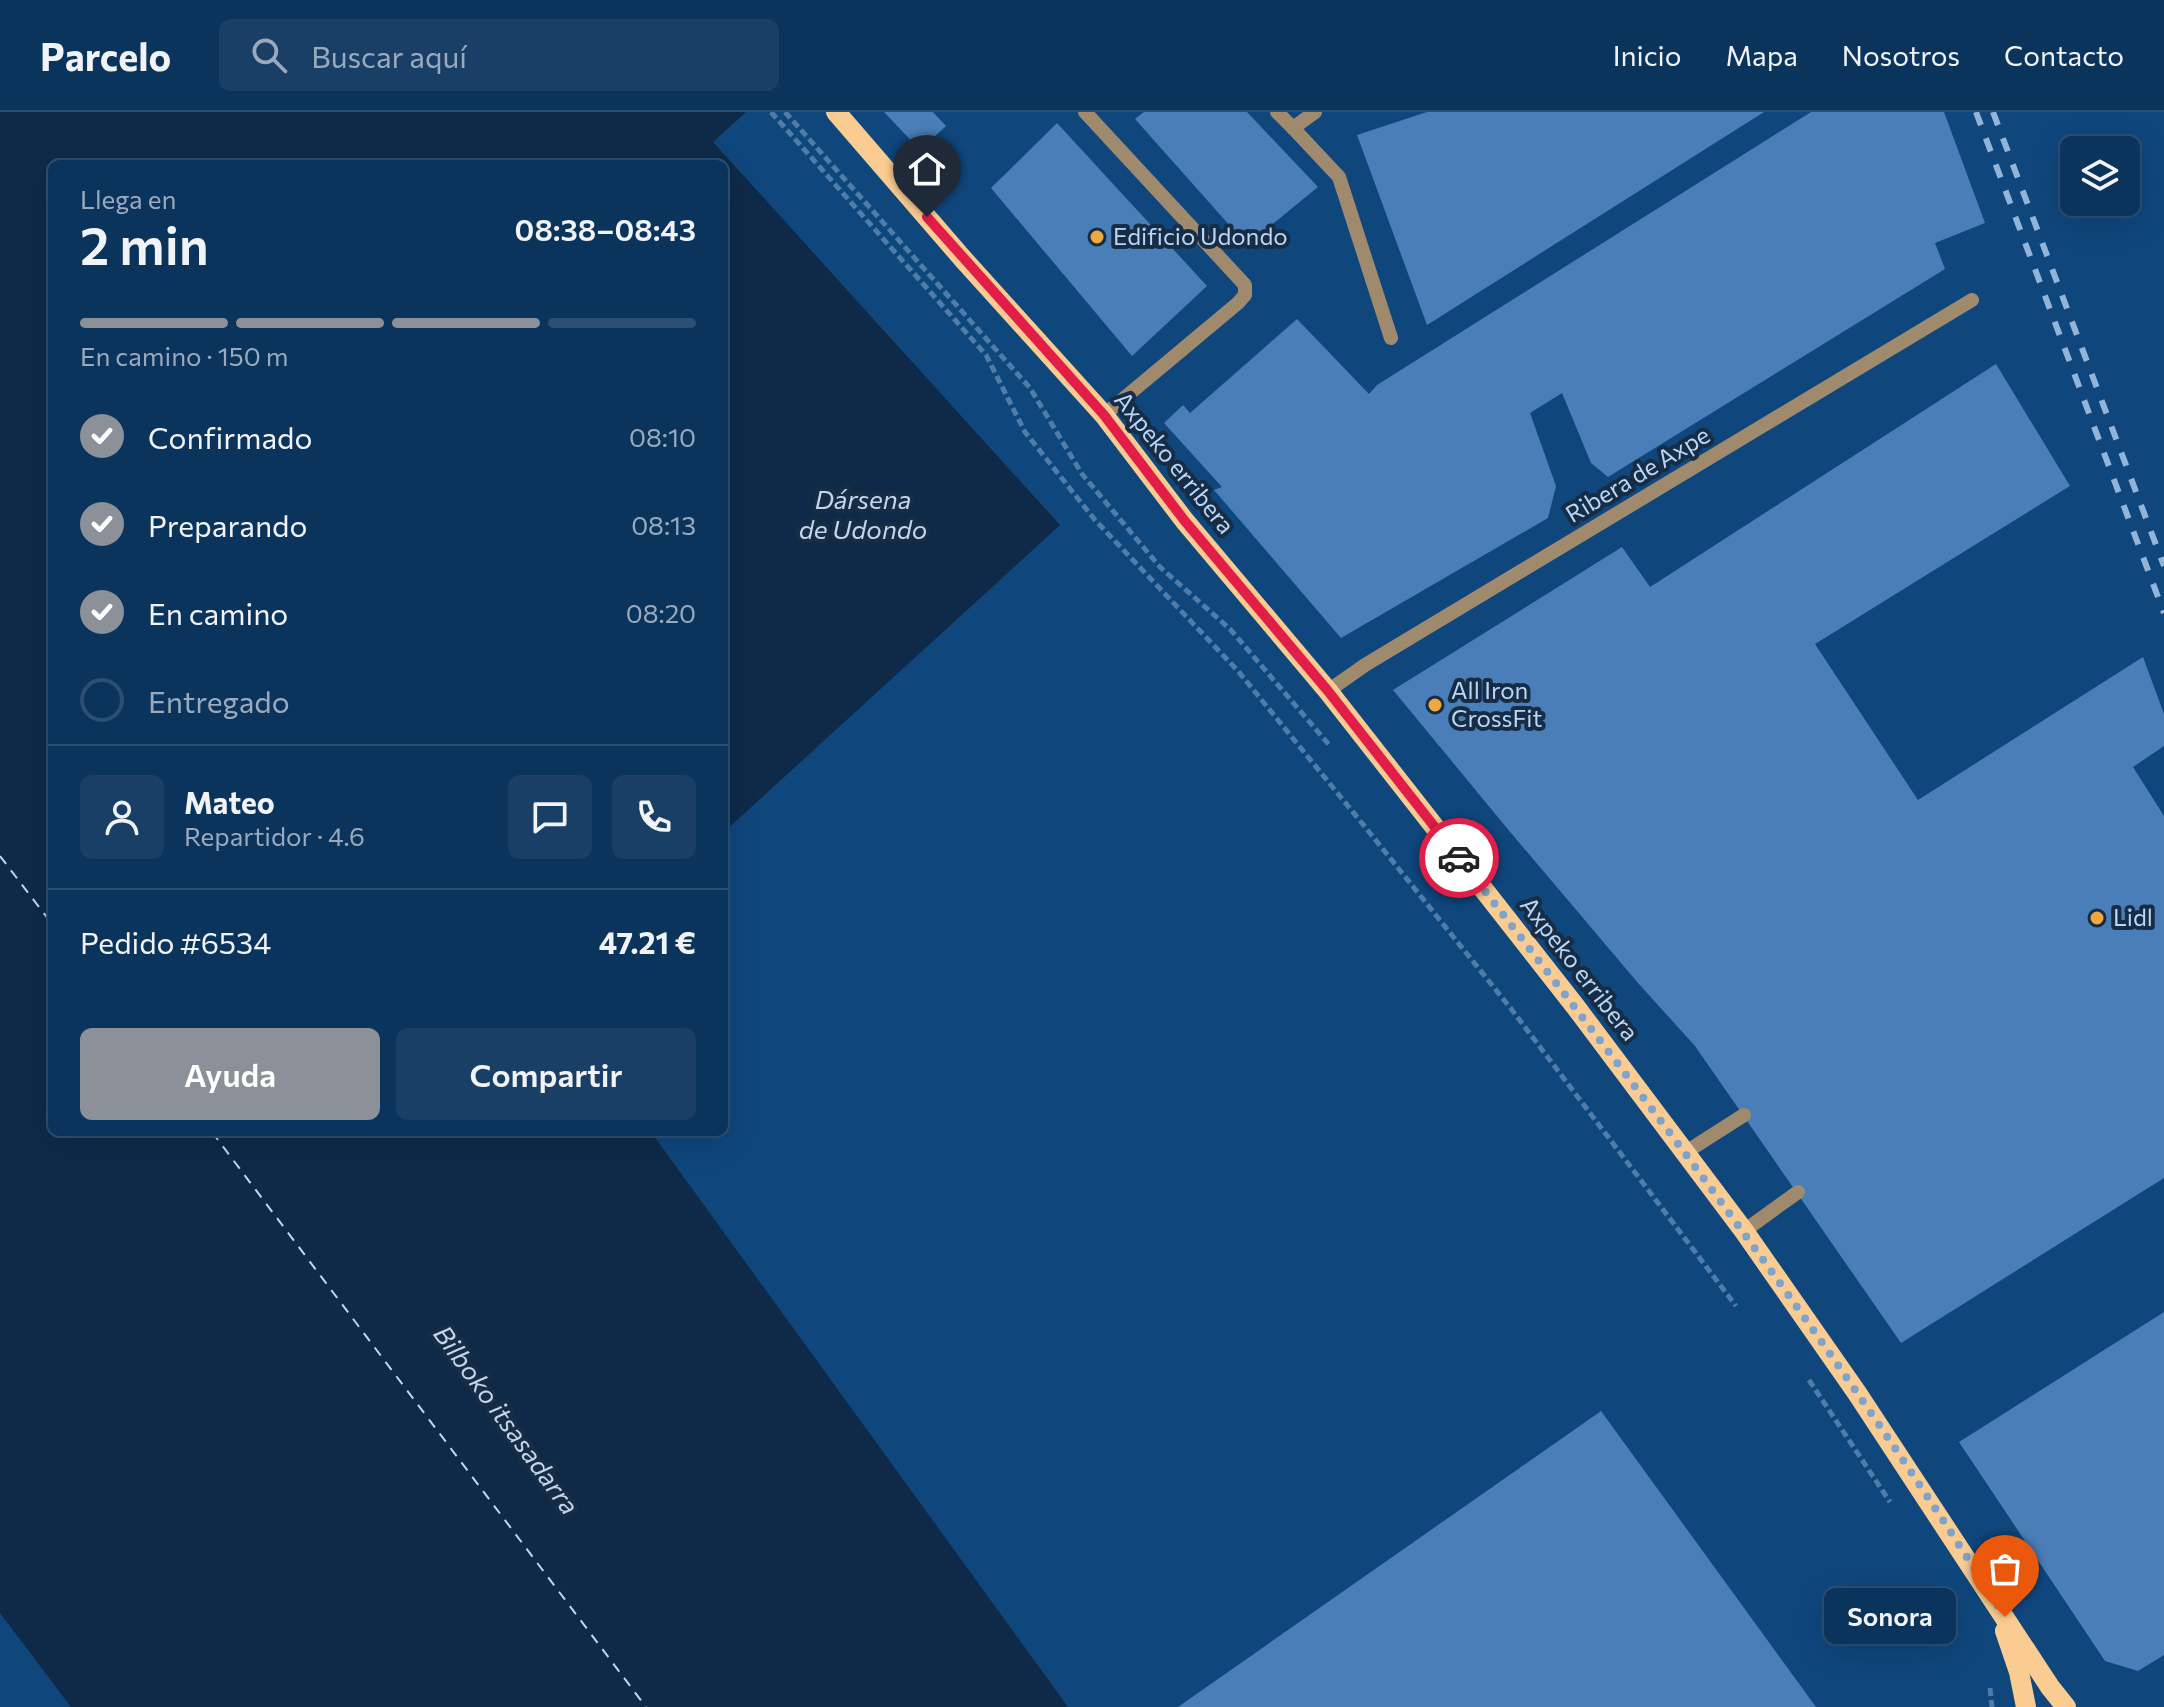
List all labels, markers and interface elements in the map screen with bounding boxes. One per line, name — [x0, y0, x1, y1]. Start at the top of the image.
search box — [219, 19, 779, 91]
text: Parcelo — [40, 32, 171, 79]
icon: search — [247, 33, 291, 77]
text: Buscar aquí — [311, 37, 467, 74]
text: Inicio — [1613, 38, 1681, 72]
text: Mapa — [1725, 38, 1798, 72]
text: Nosotros — [1842, 38, 1960, 72]
text: Contacto — [2004, 38, 2124, 72]
pin — [893, 135, 961, 217]
map controls — [2060, 136, 2140, 216]
button: layers — [2060, 136, 2140, 216]
icon: home — [905, 147, 949, 191]
text: Llega en — [80, 183, 176, 214]
text: 08:38–08:43 — [515, 210, 696, 247]
text: 2 min — [80, 212, 209, 276]
place label: Edificio Udondo — [1113, 221, 1288, 250]
marker: Edificio Udondo — [1088, 228, 1106, 246]
text: En camino · 150 m — [80, 340, 288, 371]
street label: Axpeko erribera — [1109, 385, 1241, 539]
icon: check — [80, 414, 124, 458]
text: Confirmado — [148, 418, 312, 455]
street label: Ribera de Axpe — [1560, 419, 1715, 528]
text: 08:10 — [629, 421, 696, 452]
water label: Dársena de Udondo — [799, 483, 927, 544]
icon: check — [80, 502, 124, 546]
text: Preparando — [148, 506, 307, 543]
text: 08:13 — [631, 509, 696, 540]
icon: check — [80, 590, 124, 634]
text: En camino — [148, 594, 288, 631]
text: 08:20 — [626, 597, 696, 628]
place label: All Iron CrossFit — [1451, 675, 1542, 732]
text: Entregado — [148, 682, 290, 719]
marker: All Iron CrossFit — [1426, 696, 1444, 714]
button: person — [80, 775, 164, 859]
button: chat — [508, 775, 592, 859]
button: phone — [612, 775, 696, 859]
text: Mateo — [184, 783, 275, 820]
courier — [1419, 818, 1499, 898]
text: Repartidor · 4.6 — [184, 820, 365, 851]
icon: car — [1437, 836, 1481, 880]
street label: Axpeko erribera — [1515, 890, 1645, 1046]
place label: Lidl — [2113, 902, 2153, 931]
marker: Lidl — [2088, 909, 2106, 927]
text: Pedido #6534 — [80, 923, 271, 960]
text: 47.21 € — [599, 923, 696, 960]
button: Ayuda — [80, 1028, 380, 1120]
button: Compartir — [396, 1028, 696, 1120]
water label: Bilboko itsasadarra — [428, 1319, 586, 1520]
pin — [1971, 1535, 2039, 1617]
icon: bag — [1983, 1547, 2027, 1591]
callout: Sonora — [1825, 1589, 1957, 1645]
text: Sonora — [1847, 1600, 1933, 1631]

